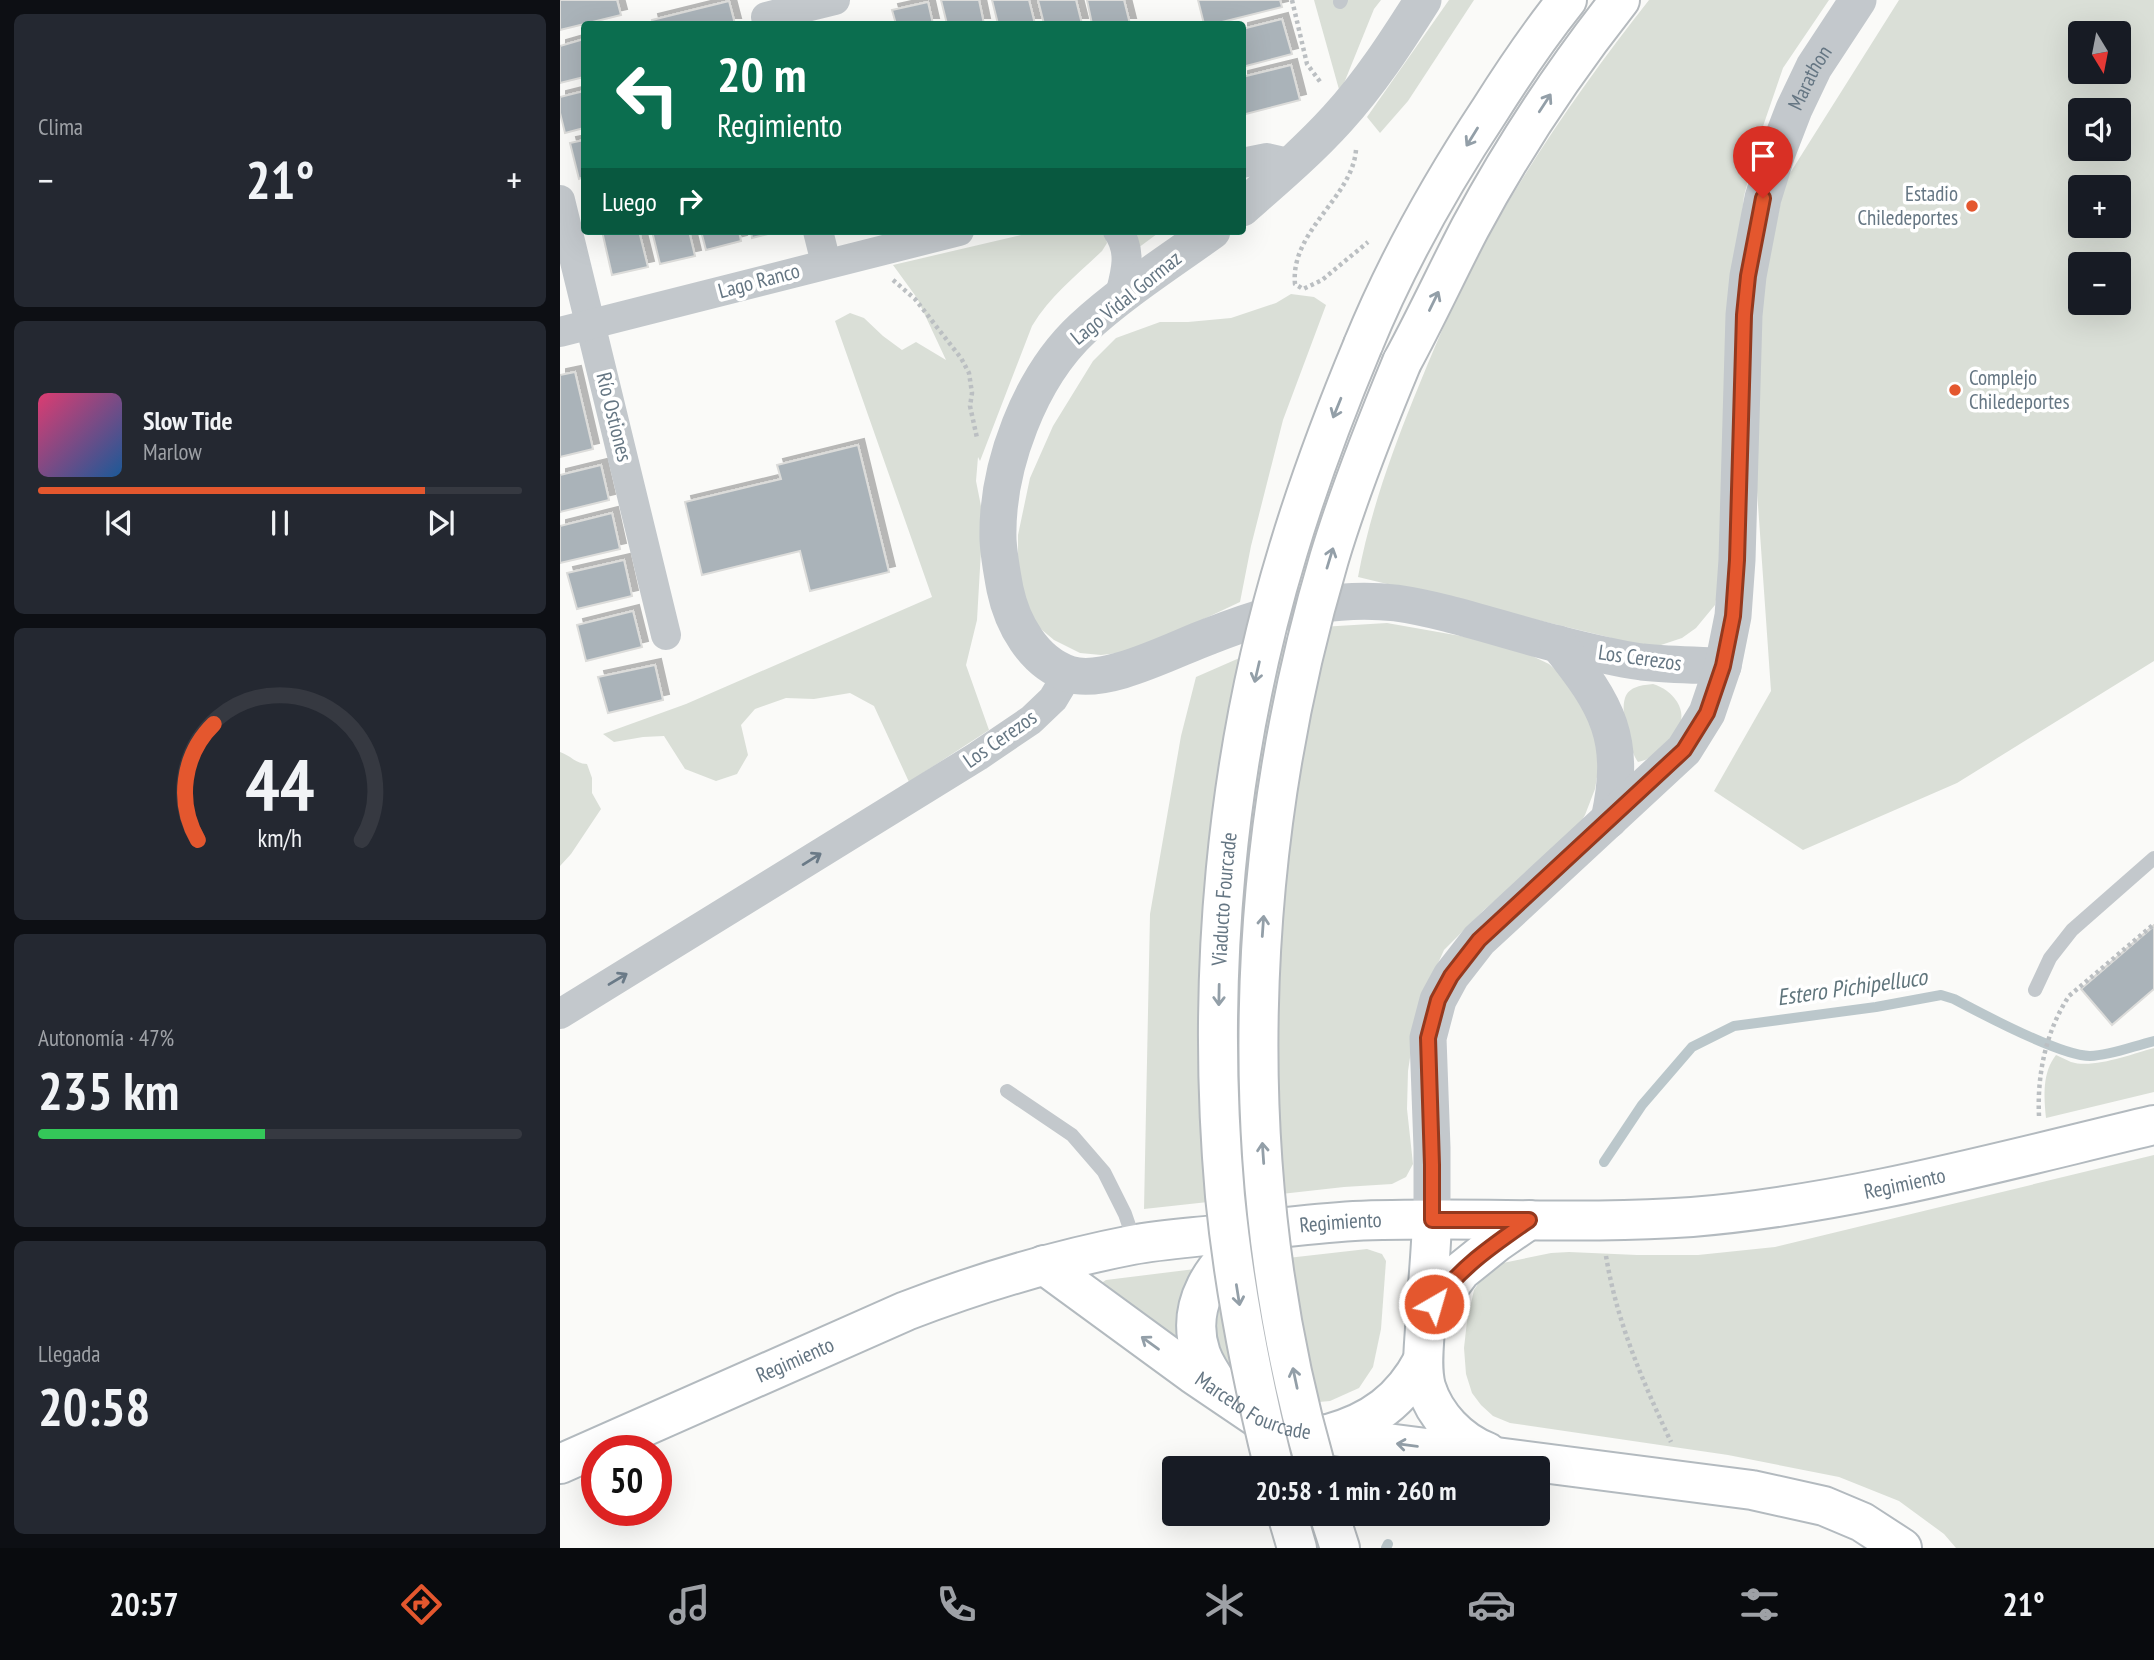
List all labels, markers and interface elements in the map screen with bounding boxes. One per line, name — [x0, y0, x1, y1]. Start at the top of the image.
north arrow — [2068, 21, 2132, 84]
map controls — [2068, 21, 2131, 315]
street label: Marathon — [1781, 40, 1837, 114]
text: 20 m — [717, 42, 806, 106]
icon: left — [602, 49, 693, 140]
one-way arrow — [1539, 94, 1553, 114]
button: sound — [2068, 98, 2131, 161]
text: Regimiento — [717, 104, 842, 146]
text: Clima — [38, 112, 83, 141]
one-way arrow — [1465, 126, 1479, 146]
pin — [1733, 126, 1793, 198]
icon: arrive — [1744, 137, 1782, 175]
text: 21° — [246, 146, 314, 213]
text: − — [38, 155, 54, 204]
text: + — [506, 155, 522, 204]
button: + — [2068, 175, 2131, 238]
place label: Estadio Chiledeportes — [1857, 180, 1958, 231]
icon: right — [671, 182, 709, 220]
text: Luego — [602, 185, 657, 218]
marker: Estadio Chiledeportes — [1964, 198, 1980, 214]
street label: Lago Vidal Gormaz — [1065, 245, 1187, 351]
button: − — [2068, 252, 2131, 315]
street label: Lago Ranco — [715, 257, 803, 304]
one-way arrow — [1427, 291, 1441, 312]
place label: Complejo Chiledeportes — [1969, 364, 2070, 415]
street label: Río Ostiones — [590, 369, 639, 464]
marker: Complejo Chiledeportes — [1947, 382, 1963, 398]
one-way arrow — [1329, 397, 1342, 418]
text: Slow Tide — [143, 404, 233, 437]
text: Marlow — [143, 437, 202, 466]
icon: previous — [100, 504, 138, 542]
icon: pause — [261, 504, 299, 542]
icon: next — [422, 504, 460, 542]
one-way arrow — [1324, 547, 1337, 569]
street label: Los Cerezos — [1597, 638, 1683, 677]
one-way arrow — [1250, 660, 1263, 683]
street label: Los Cerezos — [958, 703, 1042, 774]
text: 44 — [245, 736, 315, 830]
text: km/h — [258, 822, 302, 854]
street label: Viaducto Fourcade — [1205, 831, 1243, 967]
one-way arrow — [801, 851, 821, 865]
one-way arrow — [1256, 914, 1269, 937]
water label: Estero Pichipelluco — [1775, 961, 1931, 1011]
one-way arrow — [608, 971, 628, 985]
one-way arrow — [1212, 983, 1225, 1006]
text: Autonomía · 47% — [38, 1023, 174, 1052]
text: 235 km — [38, 1057, 179, 1124]
one-way arrow — [1256, 1142, 1269, 1165]
street label: Regimiento — [1862, 1161, 1948, 1205]
street label: Regimiento — [1298, 1206, 1382, 1239]
position arrow — [1397, 1267, 1471, 1341]
one-way arrow — [1232, 1283, 1245, 1306]
street label: Regimiento — [752, 1331, 838, 1389]
one-way arrow — [1141, 1336, 1160, 1351]
text: Llegada — [38, 1339, 101, 1368]
street label: Marcelo Fourcade — [1190, 1365, 1313, 1445]
one-way arrow — [1287, 1367, 1301, 1390]
text: 20:58 — [38, 1373, 150, 1440]
speed limit sign: 50 — [581, 1435, 672, 1526]
one-way arrow — [1396, 1438, 1419, 1451]
text: 20:58 · 1 min · 260 m — [1256, 1474, 1456, 1507]
icon: directions — [397, 1580, 446, 1629]
icon: music — [665, 1580, 714, 1629]
icon: phone — [932, 1580, 981, 1629]
icon: climate — [1200, 1580, 1249, 1629]
icon: car — [1467, 1580, 1516, 1629]
icon: filters — [1735, 1580, 1784, 1629]
text: 20:57 — [109, 1583, 179, 1625]
text: 21° — [2002, 1583, 2045, 1625]

